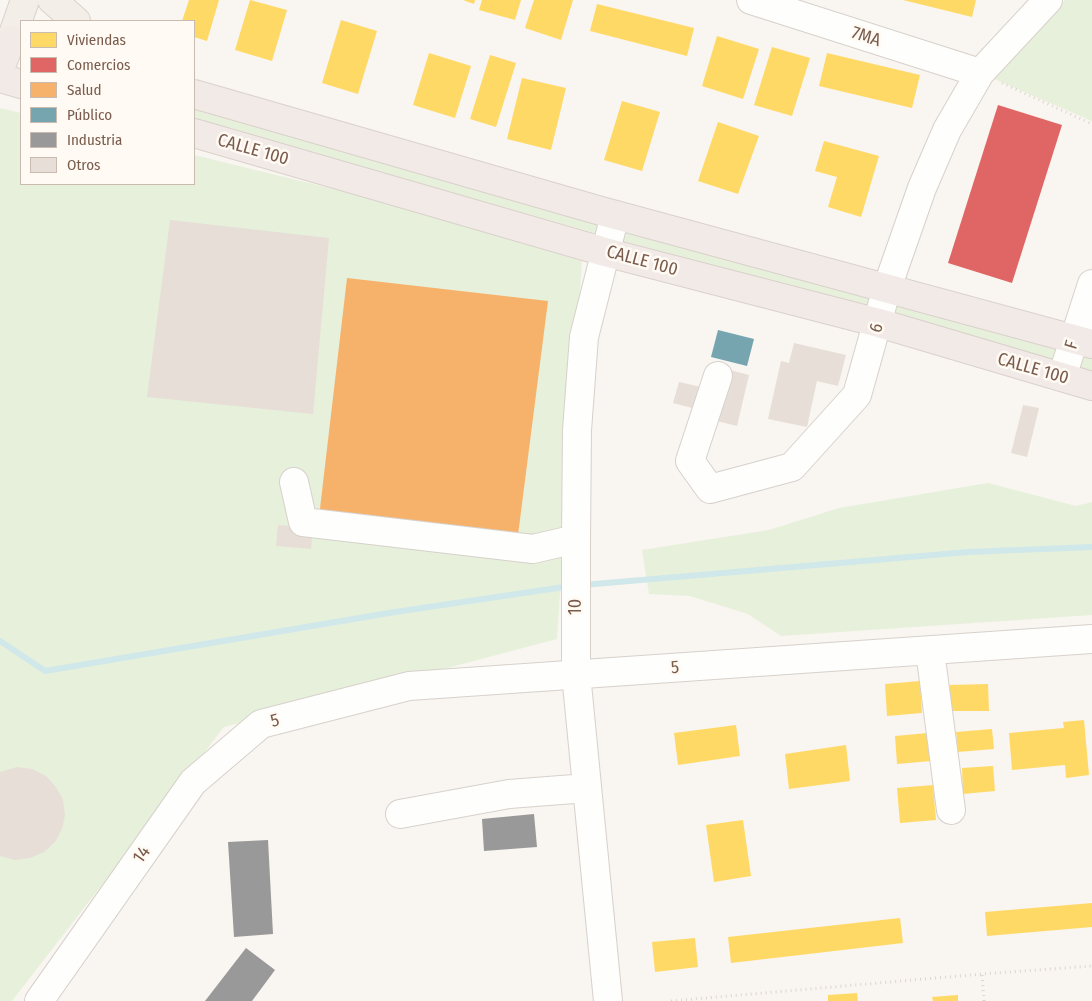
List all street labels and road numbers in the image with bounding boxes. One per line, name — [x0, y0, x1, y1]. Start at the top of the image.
street label: 7MA — [849, 22, 883, 52]
street label: CALLE 100 — [215, 130, 291, 170]
street label: CALLE 100 — [604, 241, 680, 281]
street label: 6 — [865, 321, 889, 335]
street label: F — [1061, 338, 1083, 352]
street label: CALLE 100 — [995, 349, 1071, 389]
street label: 10 — [565, 599, 587, 615]
street label: 5 — [670, 657, 680, 679]
street label: 5 — [268, 710, 282, 732]
street label: 14 — [129, 842, 155, 868]

